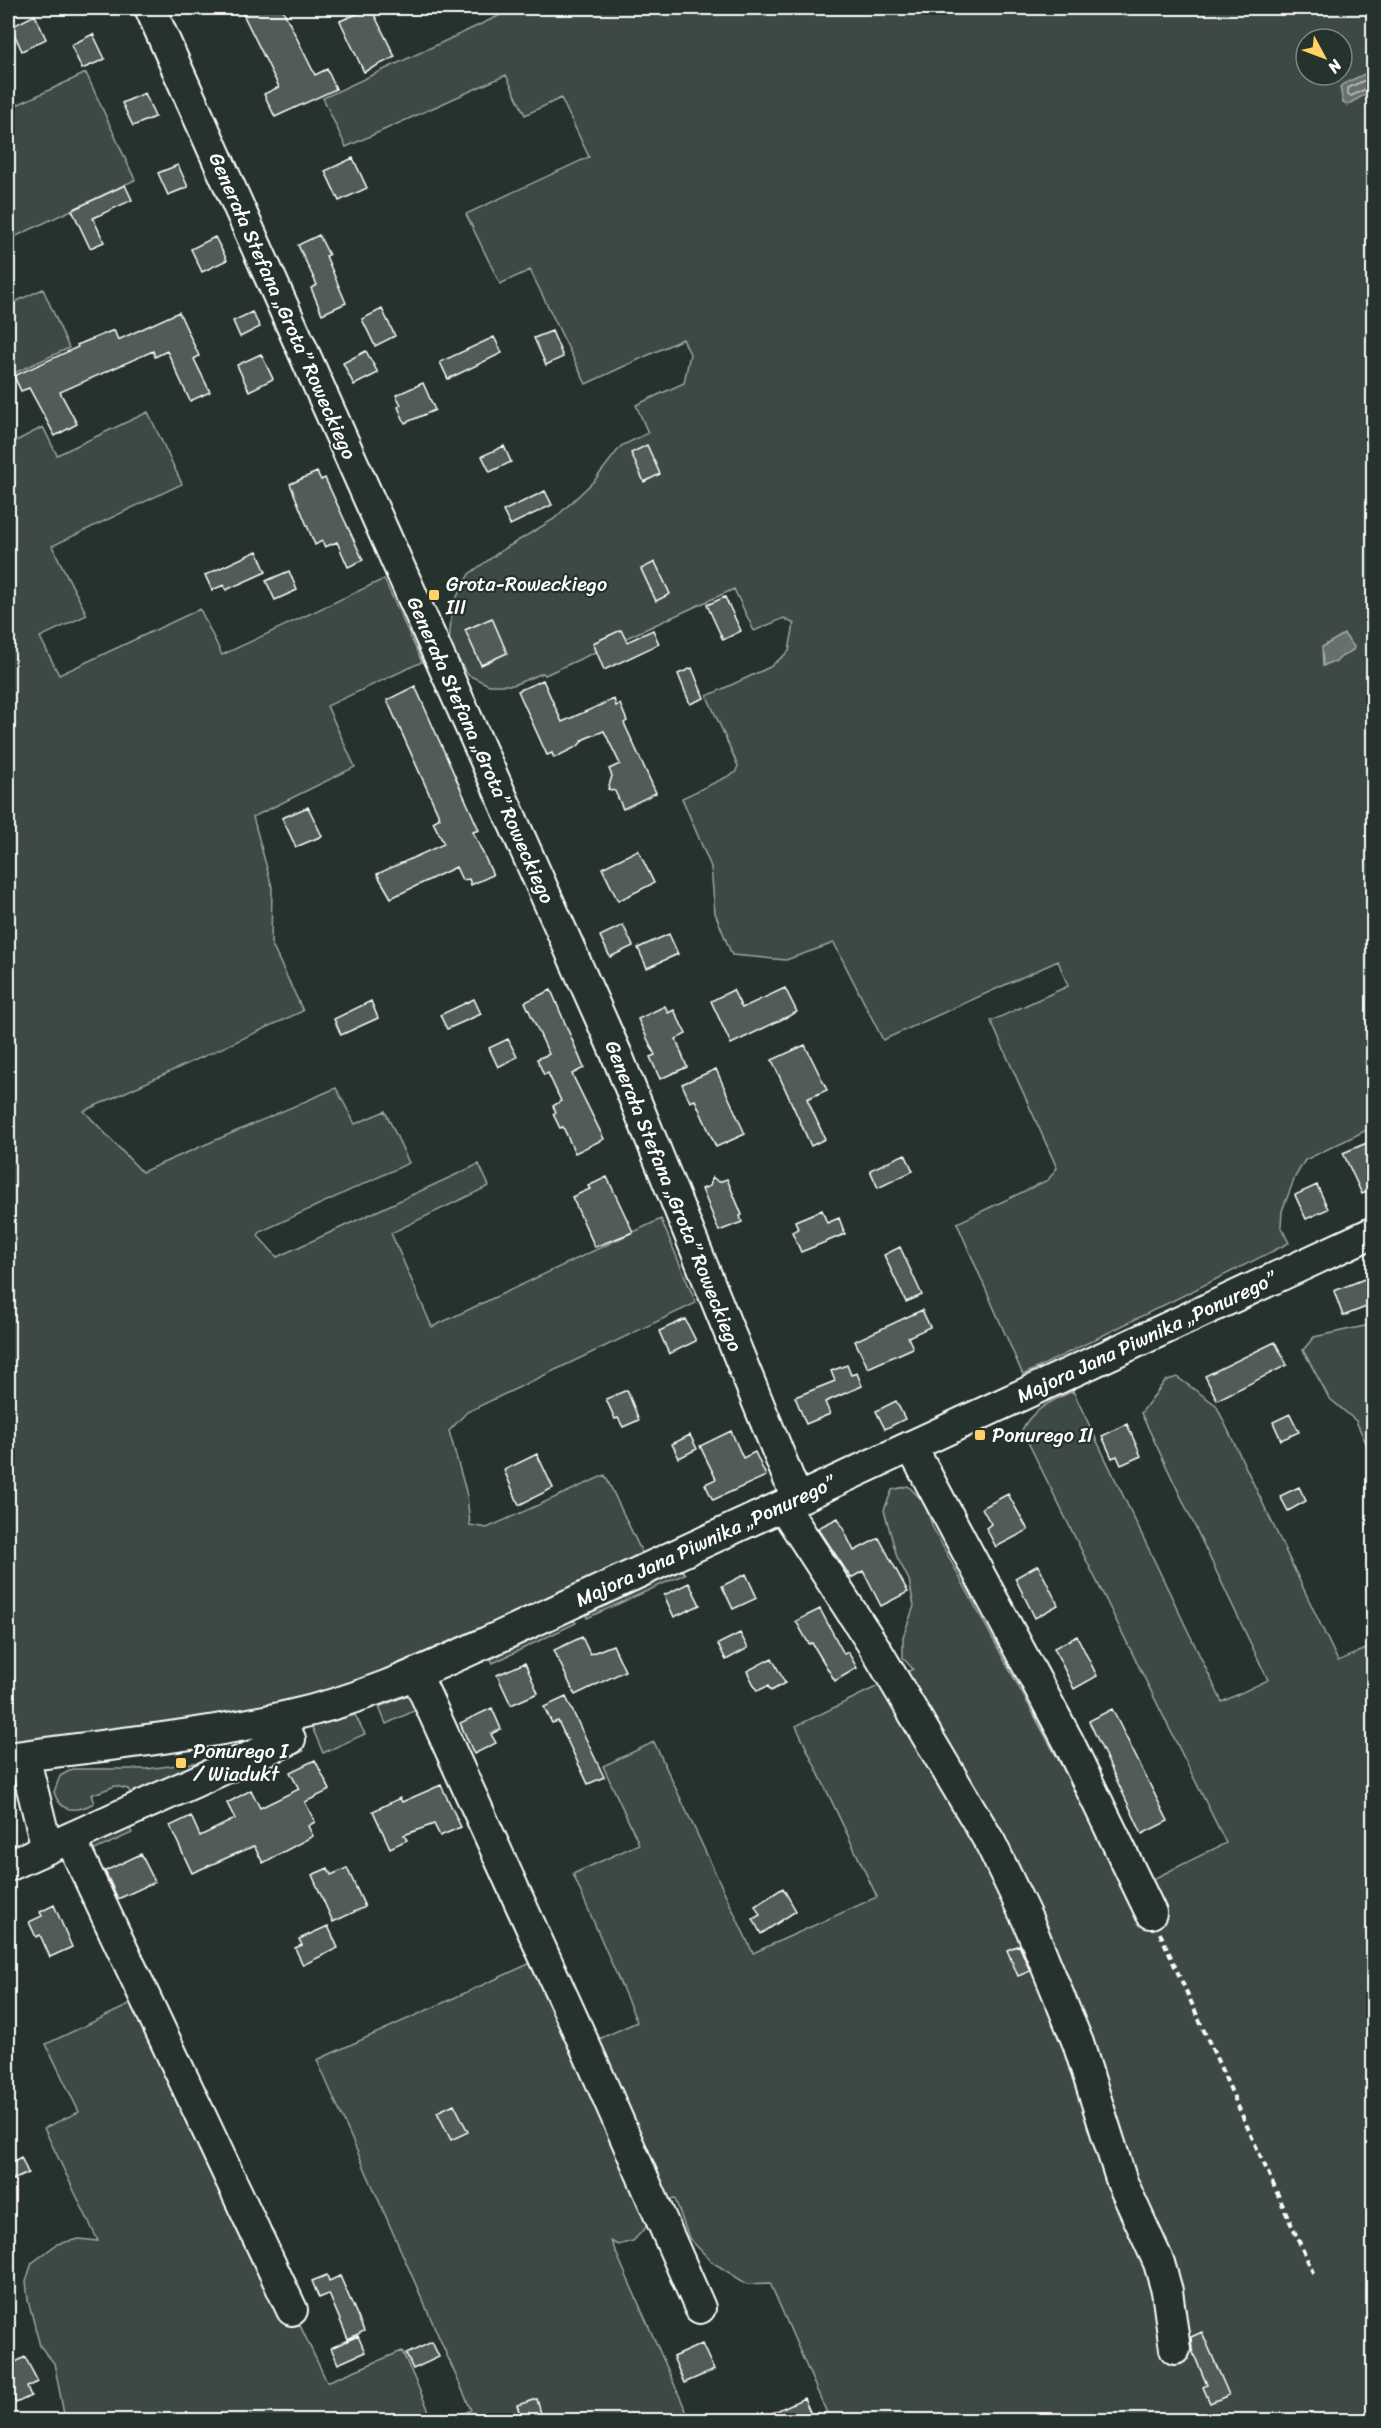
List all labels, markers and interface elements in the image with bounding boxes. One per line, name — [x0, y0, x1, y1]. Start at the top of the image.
north arrow — [1294, 27, 1354, 87]
text: N — [1320, 52, 1350, 81]
street label: Generała Stefana „Grota” Roweckiego — [199, 147, 366, 466]
place label: Grota-Roweckiego III — [445, 567, 607, 625]
marker: Grota-Roweckiego III — [427, 588, 441, 602]
street label: Generała Stefana „Grota” Roweckiego — [397, 591, 564, 910]
street label: Generała Stefana „Grota” Roweckiego — [595, 1035, 752, 1357]
street label: Majora Jana Piwnika „Ponurego” — [1011, 1261, 1284, 1413]
place label: Ponurego II — [992, 1418, 1093, 1453]
marker: Ponurego II — [973, 1428, 987, 1442]
street label: Majora Jana Piwnika „Ponurego” — [570, 1465, 843, 1617]
place label: Ponurego I / Wiadukt — [193, 1734, 289, 1792]
marker: Ponurego I / Wiadukt — [174, 1756, 188, 1770]

